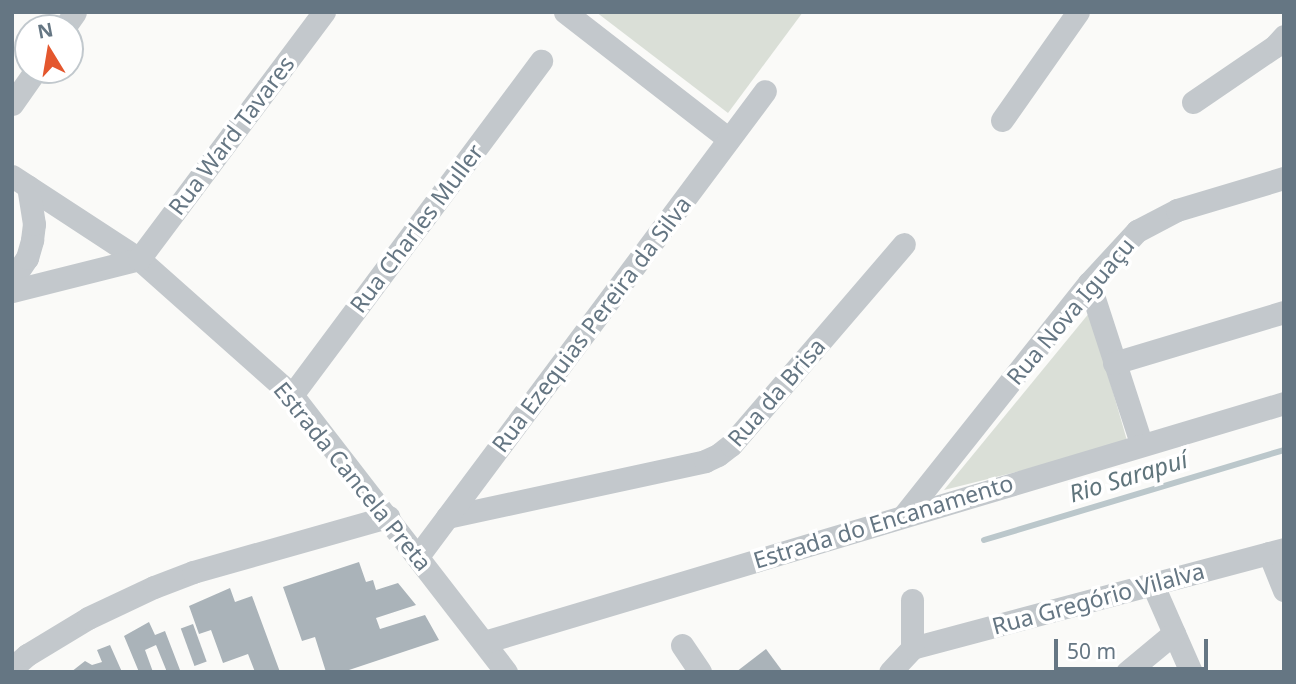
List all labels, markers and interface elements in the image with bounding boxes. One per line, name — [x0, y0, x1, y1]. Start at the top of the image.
north arrow — [14, 14, 84, 84]
text: N — [35, 16, 55, 45]
street label: Rua Ward Tavares — [162, 50, 300, 220]
street label: Rua Charles Muller — [344, 138, 488, 318]
street label: Rua Ezequias Pereira da Silva — [486, 191, 696, 457]
street label: Rua Nova Iguaçu — [1001, 232, 1139, 390]
street label: Rua da Brisa — [721, 332, 831, 452]
street label: Estrada Cancela Preta — [268, 376, 438, 576]
water label: Rio Sarapuí — [1065, 444, 1191, 508]
street label: Estrada do Encanamento — [750, 468, 1016, 574]
street label: Rua Gregório Vilalva — [989, 556, 1207, 640]
scale bar — [1058, 624, 1212, 668]
text: 50 m — [1067, 637, 1116, 665]

